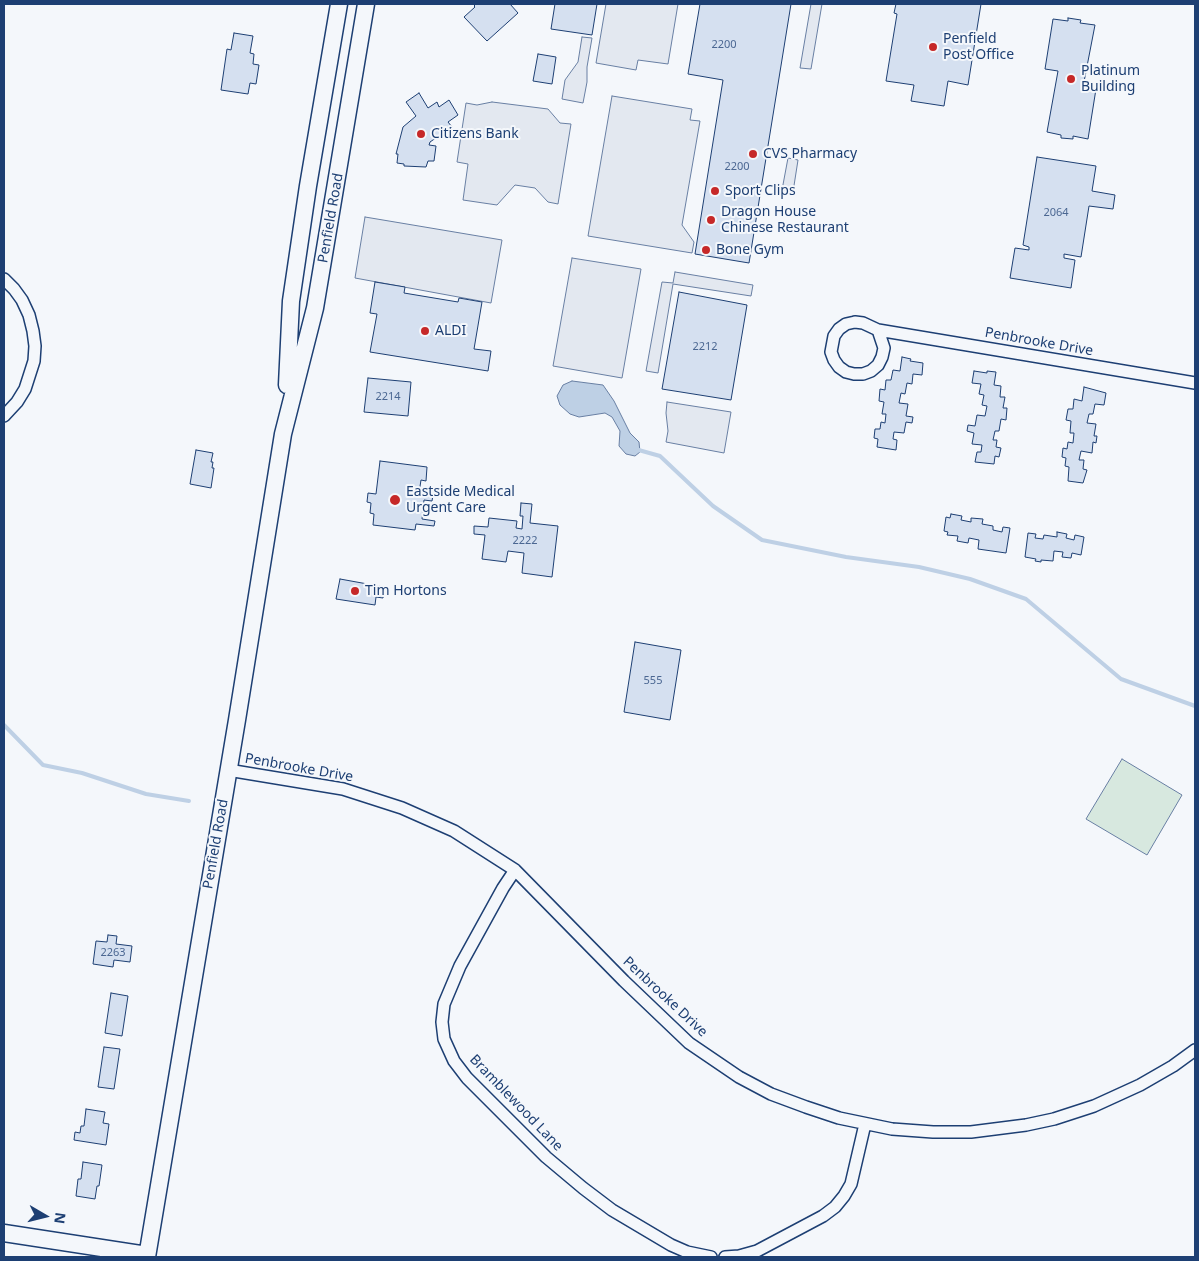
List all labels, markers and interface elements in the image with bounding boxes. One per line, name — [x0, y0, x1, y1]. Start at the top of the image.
place label: Penfield Post Office — [943, 31, 1014, 64]
house number: 2200 — [711, 38, 737, 52]
marker: Penfield Post Office — [927, 41, 939, 53]
place label: Platinum Building — [1081, 63, 1140, 95]
marker: Platinum Building — [1065, 73, 1077, 85]
place label: Citizens Bank — [431, 126, 519, 142]
marker: Citizens Bank — [415, 128, 427, 140]
place label: CVS Pharmacy — [763, 146, 857, 162]
marker: CVS Pharmacy — [747, 148, 759, 160]
house number: 2200 — [724, 160, 750, 174]
street label: Penfield Road — [315, 172, 347, 264]
place label: Sport Clips — [725, 183, 796, 199]
marker: Sport Clips — [709, 185, 721, 197]
place label: Dragon House Chinese Restaurant — [721, 204, 849, 236]
house number: 2064 — [1043, 206, 1069, 220]
marker: Dragon House Chinese Restaurant — [705, 214, 717, 226]
place label: Bone Gym — [716, 242, 784, 258]
marker: Bone Gym — [700, 244, 712, 256]
place label: ALDI — [435, 323, 466, 339]
street label: Penbrooke Drive — [984, 324, 1094, 360]
marker: ALDI — [419, 325, 431, 337]
house number: 2212 — [692, 340, 718, 354]
house number: 2214 — [375, 390, 401, 404]
place label: Eastside Medical Urgent Care — [406, 484, 515, 516]
marker: Eastside Medical Urgent Care — [388, 493, 402, 507]
house number: 2222 — [512, 534, 538, 548]
place label: Tim Hortons — [365, 583, 447, 599]
marker: Tim Hortons — [349, 585, 361, 597]
house number: 555 — [644, 674, 662, 688]
street label: Penbrooke Drive — [244, 750, 354, 786]
street label: Penfield Road — [200, 798, 232, 890]
house number: 2263 — [100, 946, 126, 960]
street label: Penbrooke Drive — [619, 953, 711, 1041]
street label: Bramblewood Lane — [466, 1051, 566, 1155]
north arrow — [20, 1191, 70, 1241]
text: N — [50, 1211, 71, 1225]

